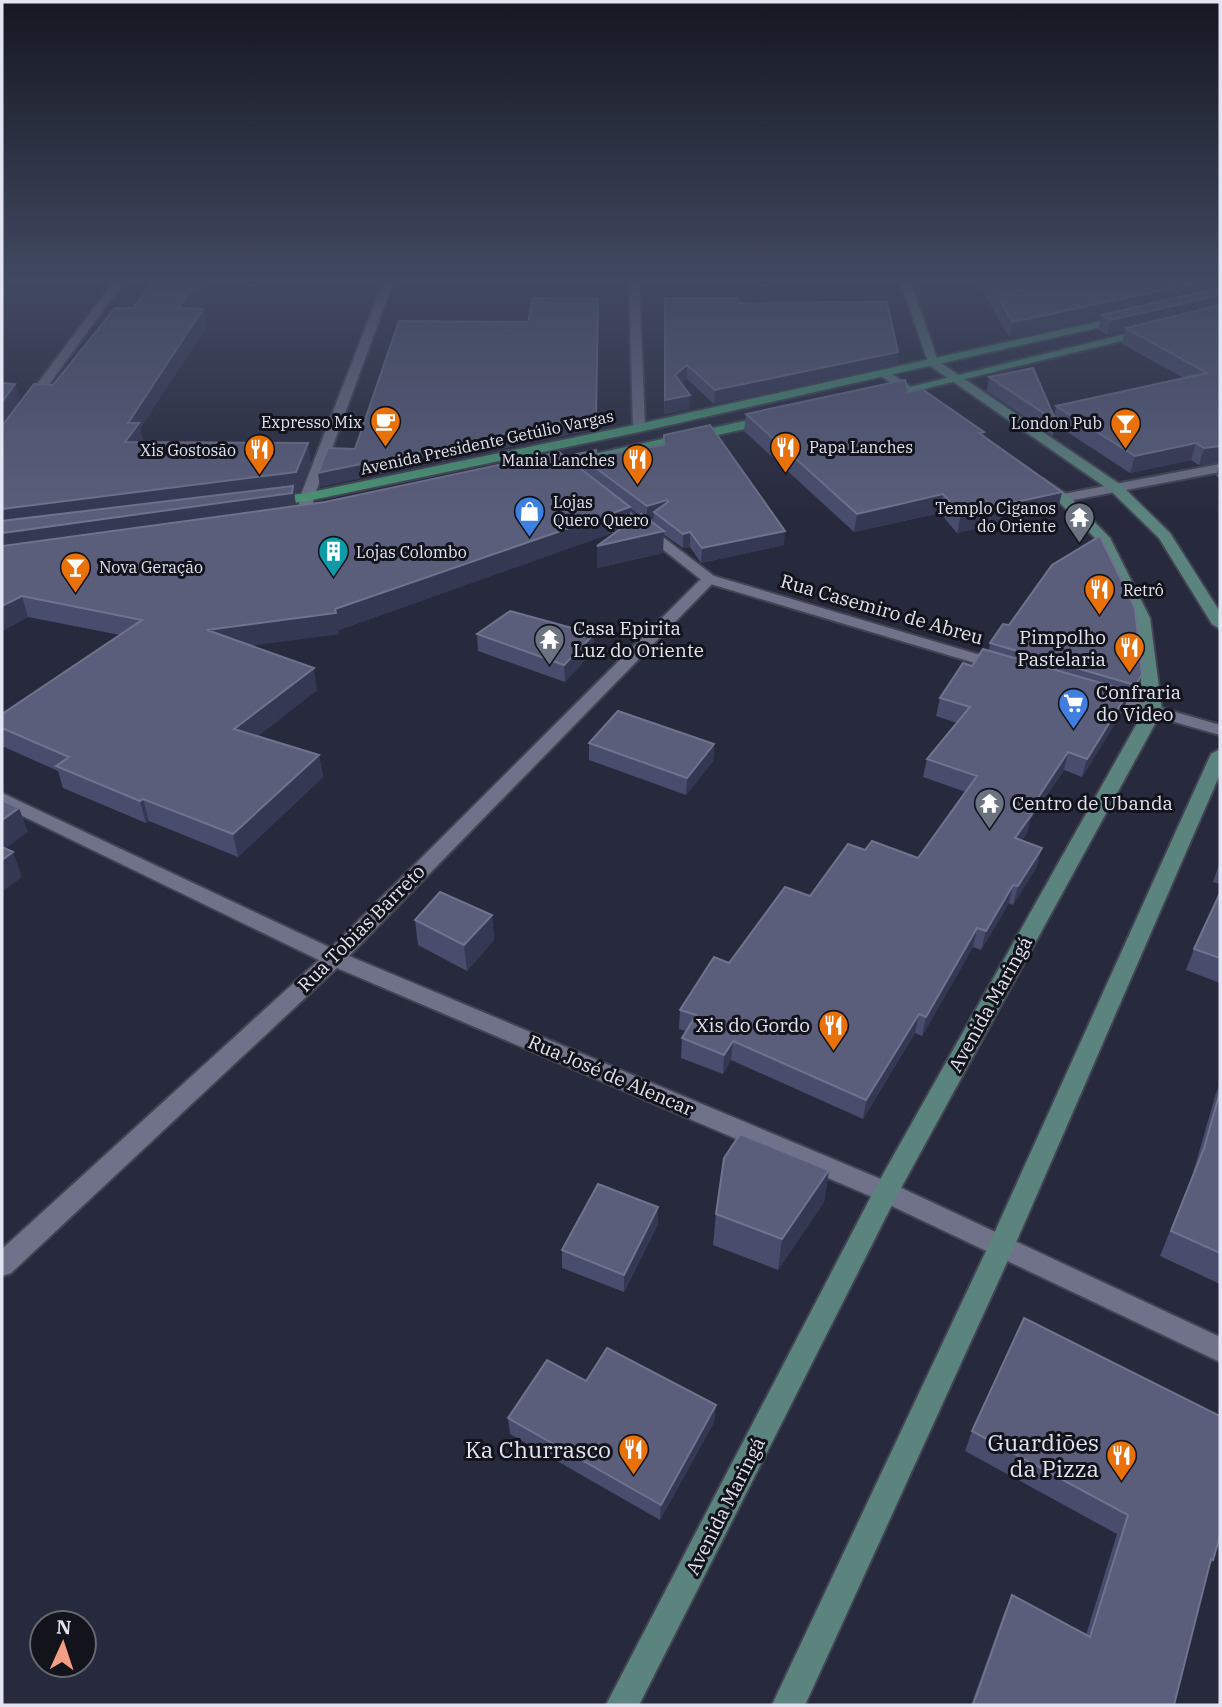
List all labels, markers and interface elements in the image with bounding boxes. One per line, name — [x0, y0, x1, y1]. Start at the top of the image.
street label: Avenida Presidente Getúlio Vargas — [358, 405, 616, 479]
cafe icon: Expresso Mix — [368, 405, 402, 449]
bar icon: London Pub — [1108, 406, 1142, 450]
place label: Expresso Mix — [261, 412, 362, 432]
place label: London Pub — [1011, 413, 1102, 433]
restaurant icon: Papa Lanches — [769, 430, 803, 474]
restaurant icon: Xis Gostosão — [242, 433, 276, 477]
place label: Papa Lanches — [809, 437, 913, 457]
place label: Xis Gostosão — [140, 440, 236, 460]
restaurant icon: Mania Lanches — [621, 443, 655, 487]
place label: Mania Lanches — [502, 450, 615, 470]
place label: Lojas Quero Quero — [553, 492, 649, 530]
shop icon: Lojas Quero Quero — [513, 494, 547, 538]
place label: Templo Ciganos do Oriente — [935, 498, 1056, 536]
temple icon: Templo Ciganos do Oriente — [1062, 500, 1096, 544]
building icon: Lojas Colombo — [316, 535, 350, 579]
place label: Lojas Colombo — [356, 542, 467, 562]
bar icon: Nova Geração — [59, 550, 93, 594]
place label: Nova Geração — [99, 557, 203, 577]
street label: Rua Casemiro de Abreu — [778, 569, 986, 650]
restaurant icon: Retrô — [1083, 573, 1117, 617]
place label: Retrô — [1123, 580, 1164, 600]
place label: Casa Epirita Luz do Oriente — [573, 616, 704, 662]
temple icon: Casa Epirita Luz do Oriente — [533, 622, 567, 666]
place label: Pimpolho Pastelaria — [1017, 625, 1106, 671]
restaurant icon: Pimpolho Pastelaria — [1112, 631, 1146, 675]
place label: Confraria do Video — [1096, 680, 1181, 726]
supermarket icon: Confraria do Video — [1056, 686, 1090, 730]
temple icon: Centro de Ubanda — [972, 786, 1006, 830]
place label: Centro de Ubanda — [1012, 791, 1173, 815]
street label: Rua Tobias Barreto — [292, 859, 430, 997]
street label: Avenida Maringá — [943, 932, 1037, 1076]
restaurant icon: Xis do Gordo — [816, 1008, 850, 1052]
place label: Xis do Gordo — [696, 1013, 810, 1037]
street label: Rua José de Alencar — [524, 1029, 698, 1121]
place label: Guardiões da Pizza — [987, 1427, 1099, 1483]
restaurant icon: Ka Churrasco — [617, 1433, 651, 1477]
street label: Avenida Maringá — [680, 1433, 770, 1579]
place label: Ka Churrasco — [465, 1434, 611, 1464]
restaurant icon: Guardiões da Pizza — [1105, 1439, 1139, 1483]
north arrow — [28, 1609, 98, 1679]
text: N — [56, 1615, 72, 1639]

